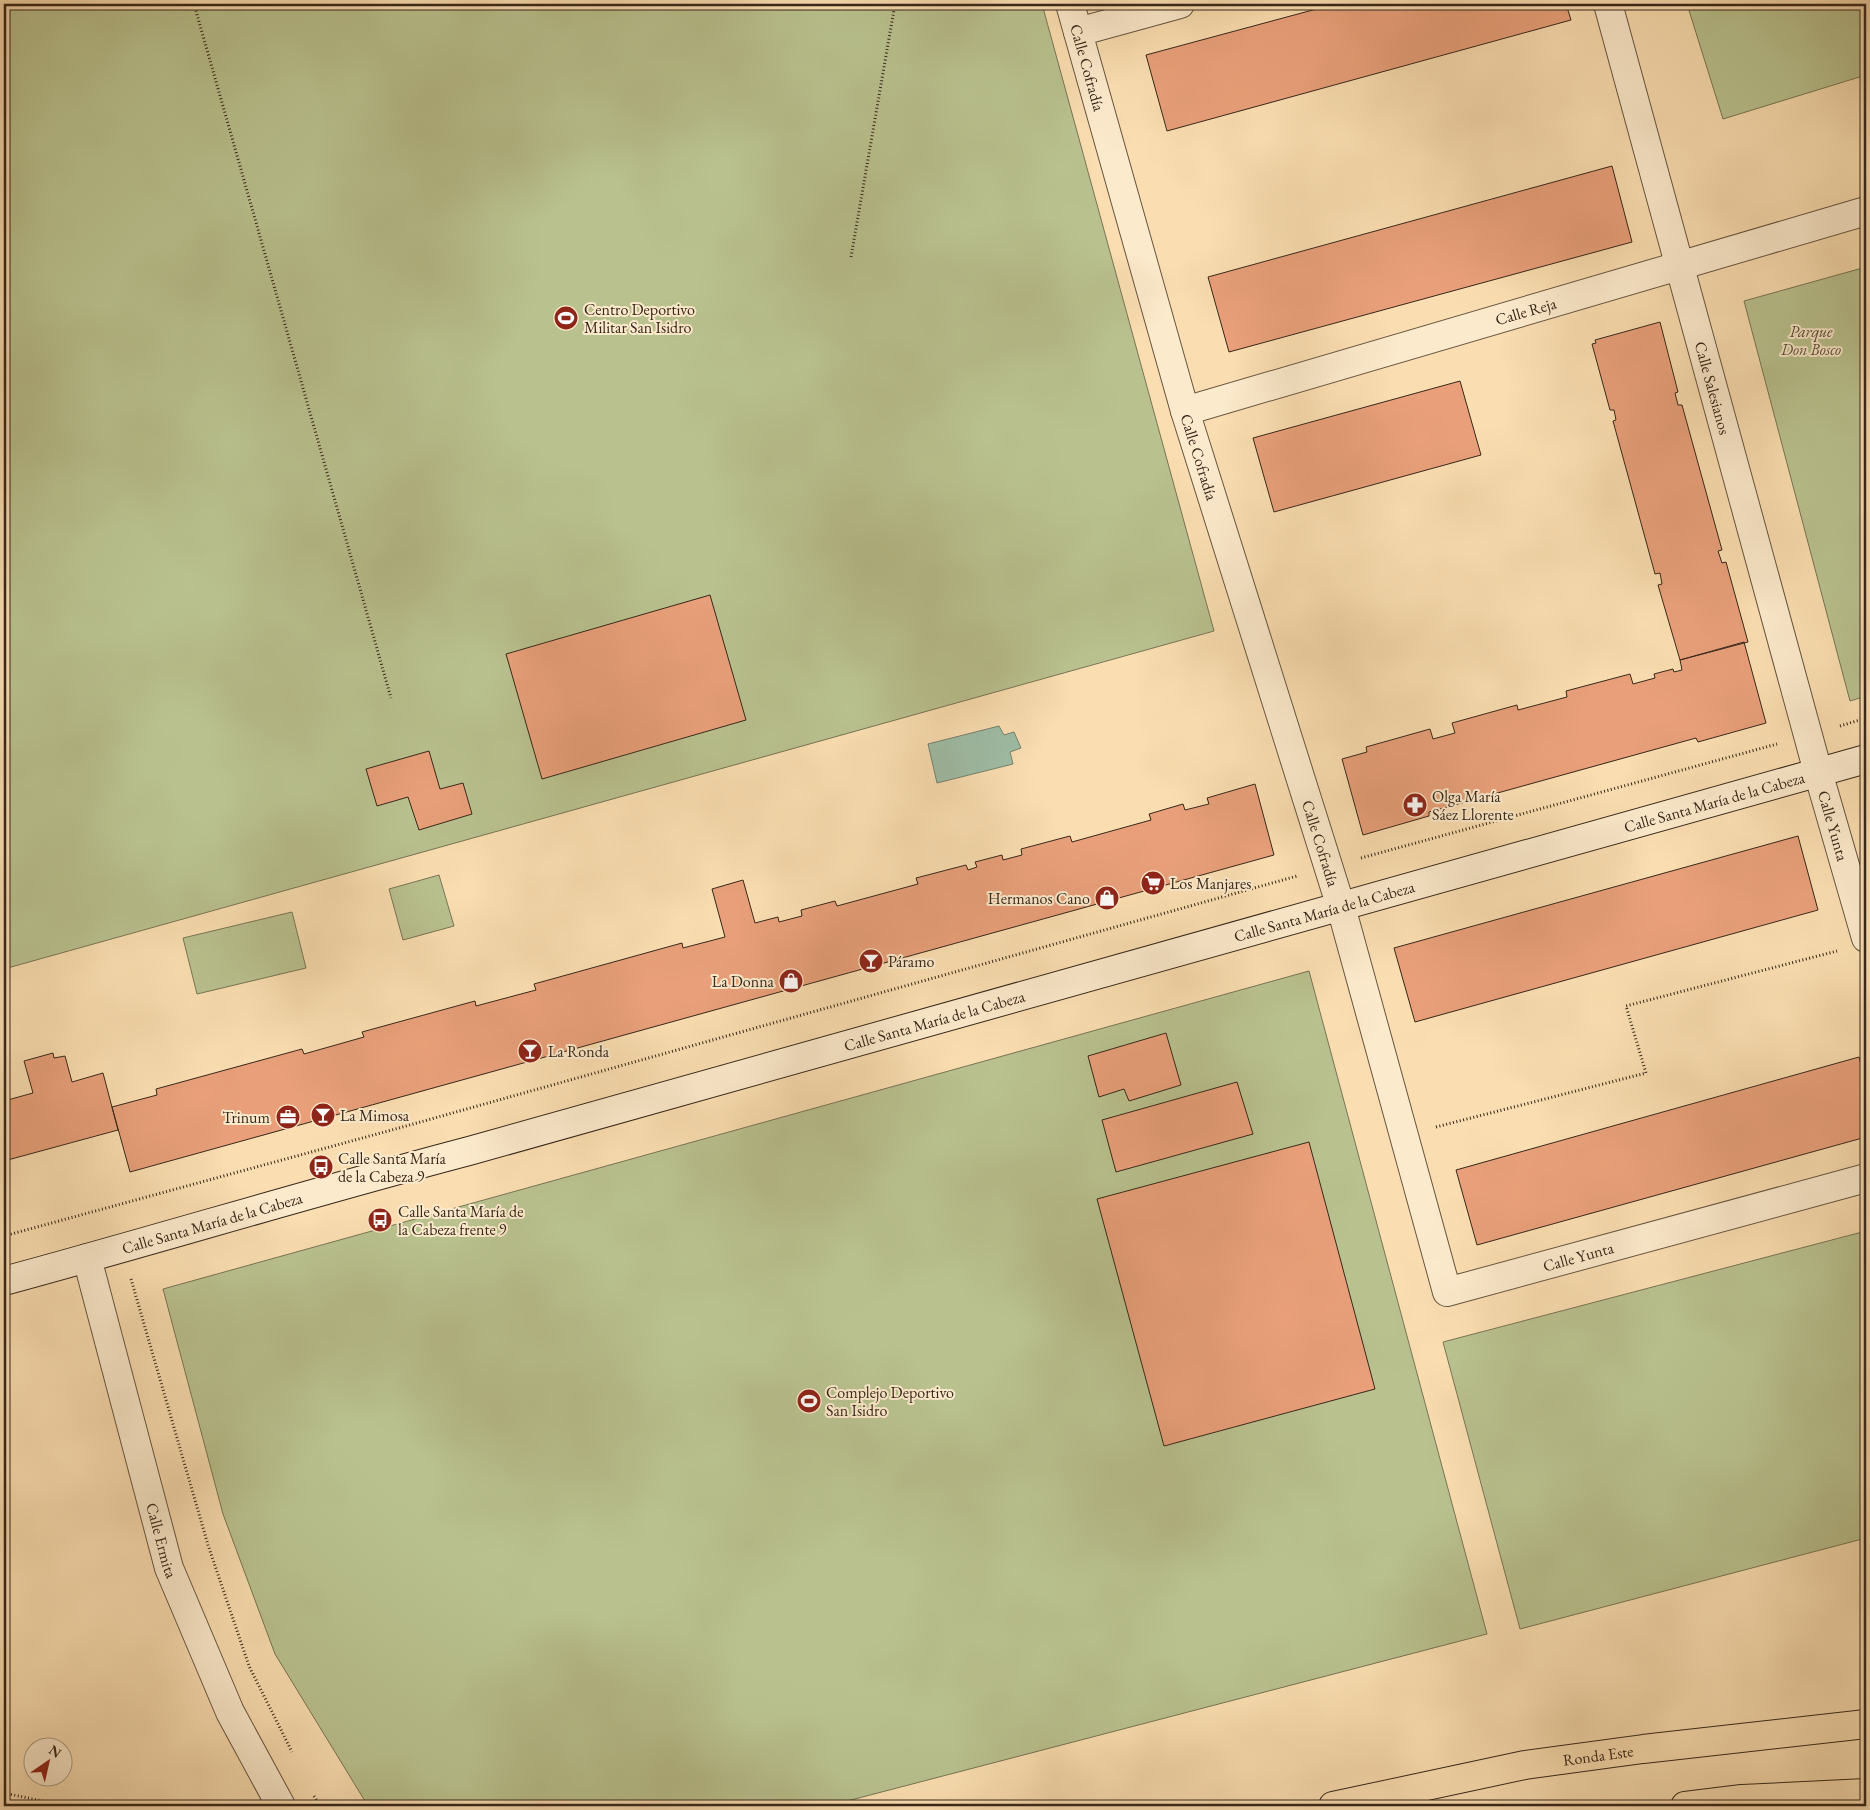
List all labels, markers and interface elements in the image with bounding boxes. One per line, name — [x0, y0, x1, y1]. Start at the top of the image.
street label: Calle Cofradía — [1066, 22, 1110, 114]
street label: Calle Reja — [1493, 292, 1559, 330]
place label: Centro Deportivo Militar San Isidro — [584, 299, 695, 338]
sports icon: Centro Deportivo Militar San Isidro — [553, 305, 579, 331]
park label: Parque Don Bosco — [1780, 321, 1841, 360]
street label: Calle Salesianos — [1690, 339, 1736, 437]
street label: Calle Cofradía — [1176, 411, 1223, 503]
street label: Calle Santa María de la Cabeza — [1621, 766, 1807, 837]
place label: Olga María Sáez Llorente — [1432, 786, 1514, 825]
street label: Calle Yunta — [1813, 788, 1854, 864]
pharmacy icon: Olga María Sáez Llorente — [1402, 792, 1428, 818]
street label: Calle Cofradía — [1297, 797, 1345, 890]
supermarket icon: Los Manjares — [1140, 870, 1166, 896]
place label: Los Manjares — [1170, 873, 1251, 894]
street label: Calle Santa María de la Cabeza — [1231, 876, 1418, 946]
shop icon: Hermanos Cano — [1094, 885, 1120, 911]
place label: Hermanos Cano — [988, 888, 1090, 909]
bar icon: Páramo — [858, 948, 884, 974]
place label: Páramo — [888, 951, 935, 972]
shop icon: La Donna — [778, 968, 804, 994]
place label: La Donna — [712, 971, 775, 992]
street label: Calle Santa María de la Cabeza — [841, 985, 1028, 1056]
bar icon: La Ronda — [517, 1038, 543, 1064]
place label: La Ronda — [548, 1041, 610, 1062]
bar icon: La Mimosa — [310, 1102, 336, 1128]
office icon: Trinum — [275, 1104, 301, 1130]
place label: La Mimosa — [340, 1105, 410, 1126]
place label: Trinum — [222, 1107, 271, 1128]
place label: Calle Santa María de la Cabeza 9 — [338, 1148, 446, 1187]
bus stop icon: Calle Santa María de la Cabeza 9 — [308, 1154, 334, 1180]
street label: Calle Santa María de la Cabeza — [119, 1187, 305, 1258]
place label: Calle Santa María de la Cabeza frente 9 — [398, 1201, 523, 1240]
bus stop icon: Calle Santa María de la Cabeza frente 9 — [367, 1207, 393, 1233]
street label: Calle Yunta — [1540, 1237, 1616, 1276]
place label: Complejo Deportivo San Isidro — [826, 1382, 954, 1421]
sports icon: Complejo Deportivo San Isidro — [796, 1388, 822, 1414]
street label: Calle Ermita — [142, 1500, 183, 1582]
north arrow — [22, 1738, 72, 1788]
street label: Ronda Este — [1561, 1740, 1635, 1770]
text: N — [46, 1741, 66, 1762]

